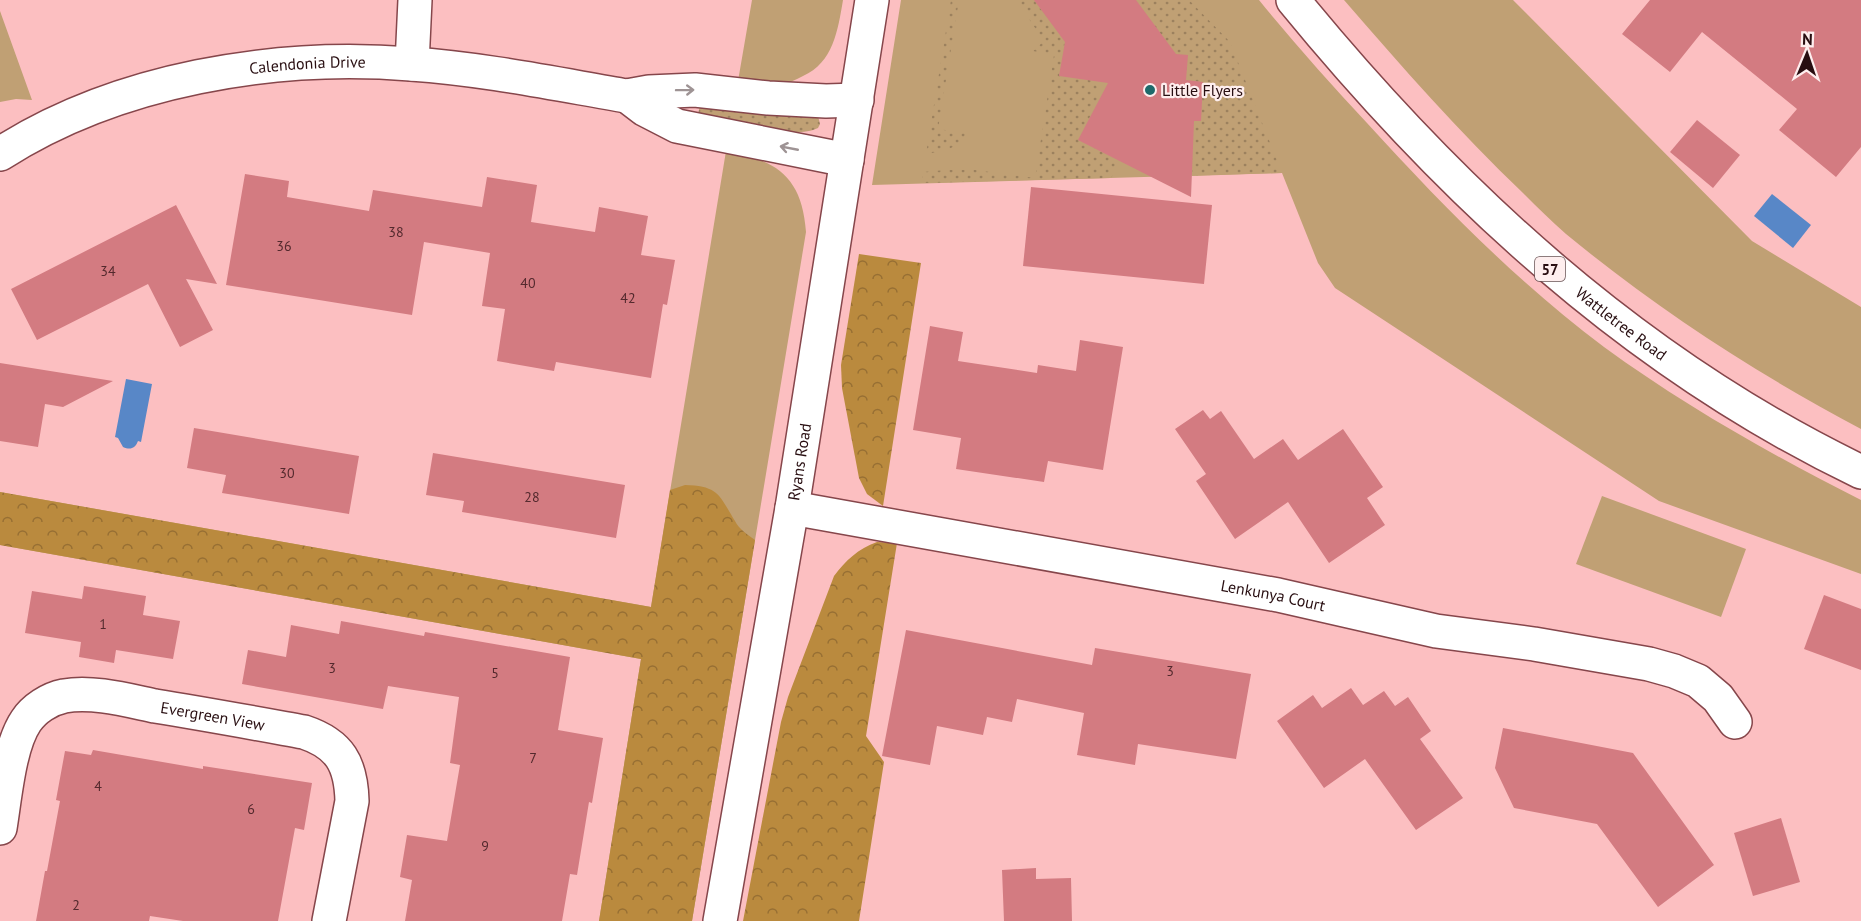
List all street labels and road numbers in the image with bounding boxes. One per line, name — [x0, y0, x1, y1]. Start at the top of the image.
street label: Calendonia Drive — [248, 52, 366, 78]
road number: 57 — [1535, 257, 1565, 281]
street label: Wattletree Road — [1572, 282, 1671, 364]
street label: Ryans Road — [783, 422, 815, 502]
street label: Lenkunya Court — [1219, 575, 1328, 616]
street label: Evergreen View — [159, 697, 267, 735]

